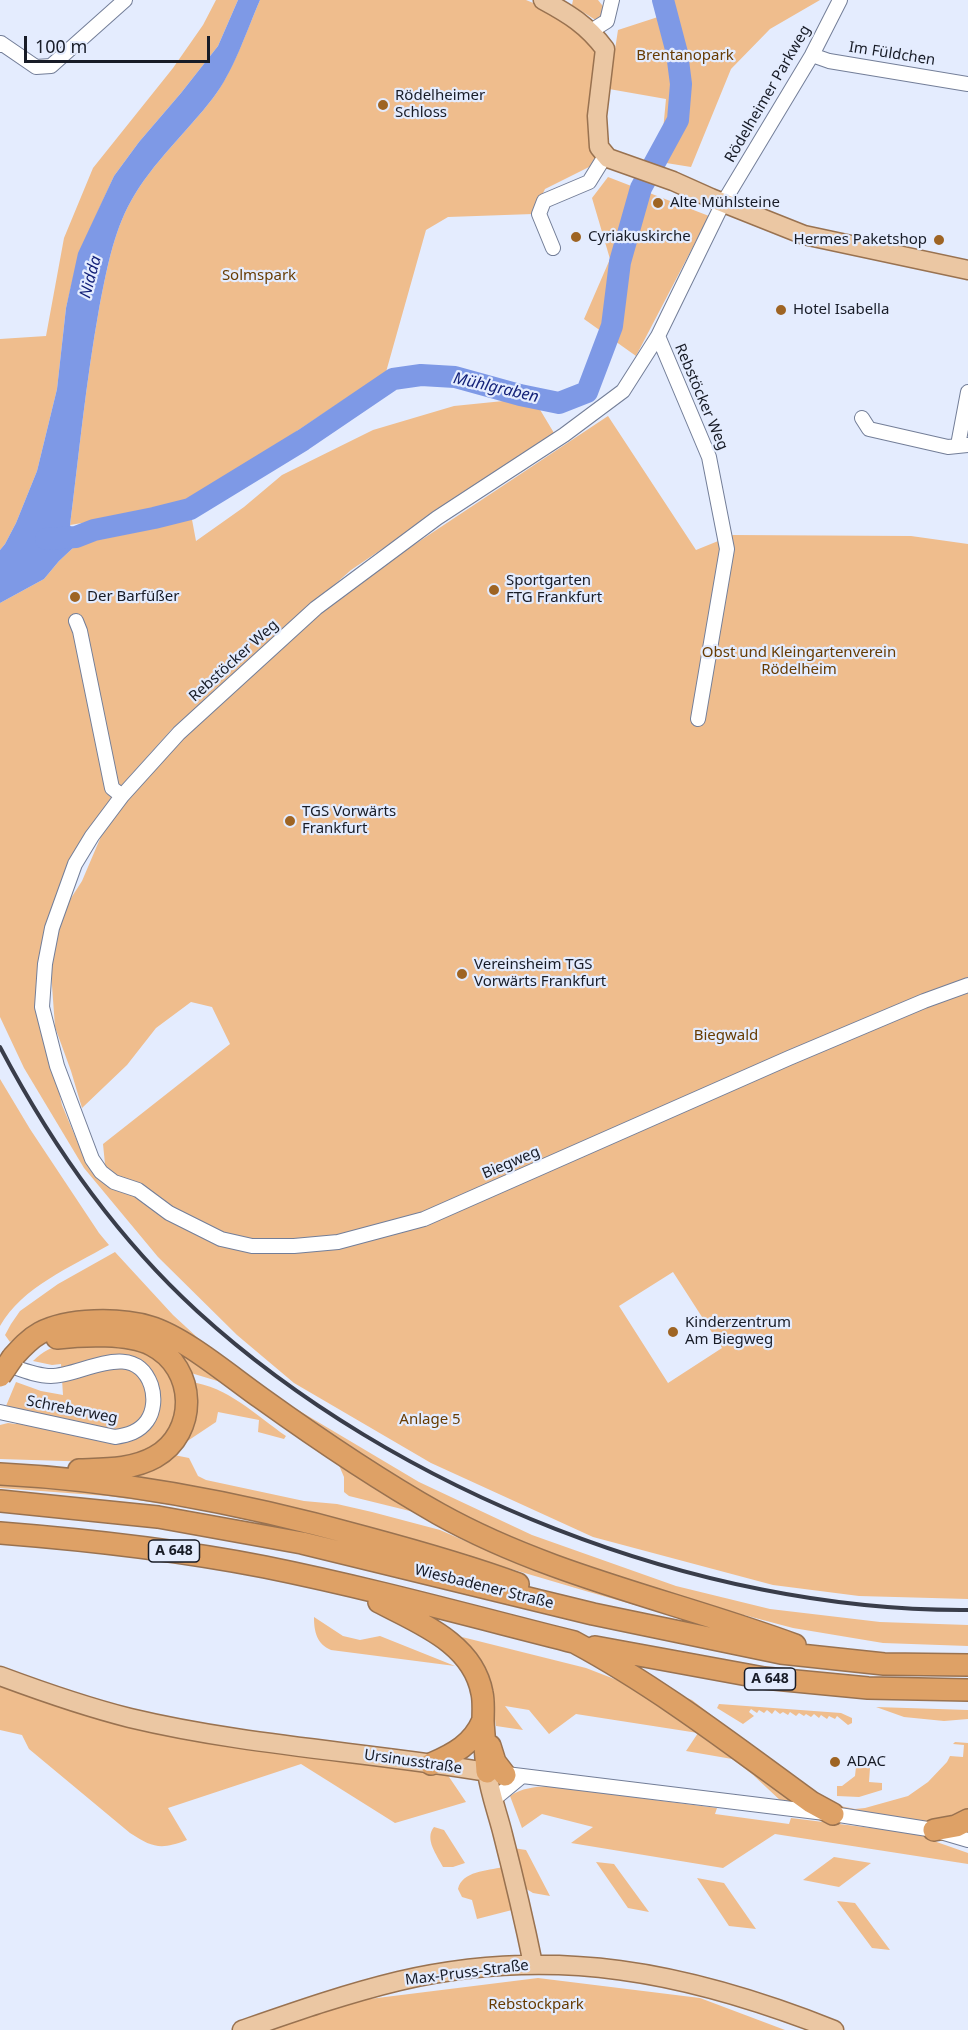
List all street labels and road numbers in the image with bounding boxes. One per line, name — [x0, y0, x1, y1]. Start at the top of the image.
street label: Rödelheimer Parkweg — [721, 22, 815, 166]
street label: Im Füldchen — [847, 38, 937, 70]
street label: Rebstöcker Weg — [670, 341, 732, 453]
street label: Rebstöcker Weg — [186, 616, 282, 706]
street label: Biegweg — [480, 1143, 542, 1183]
street label: Schreberweg — [25, 1392, 119, 1428]
road number: A 648 — [148, 1540, 200, 1562]
street label: Wiesbadener Straße — [413, 1561, 555, 1613]
road number: A 648 — [744, 1668, 796, 1690]
street label: Ursinusstraße — [363, 1746, 463, 1778]
street label: Max-Pruss-Straße — [404, 1956, 530, 1990]

